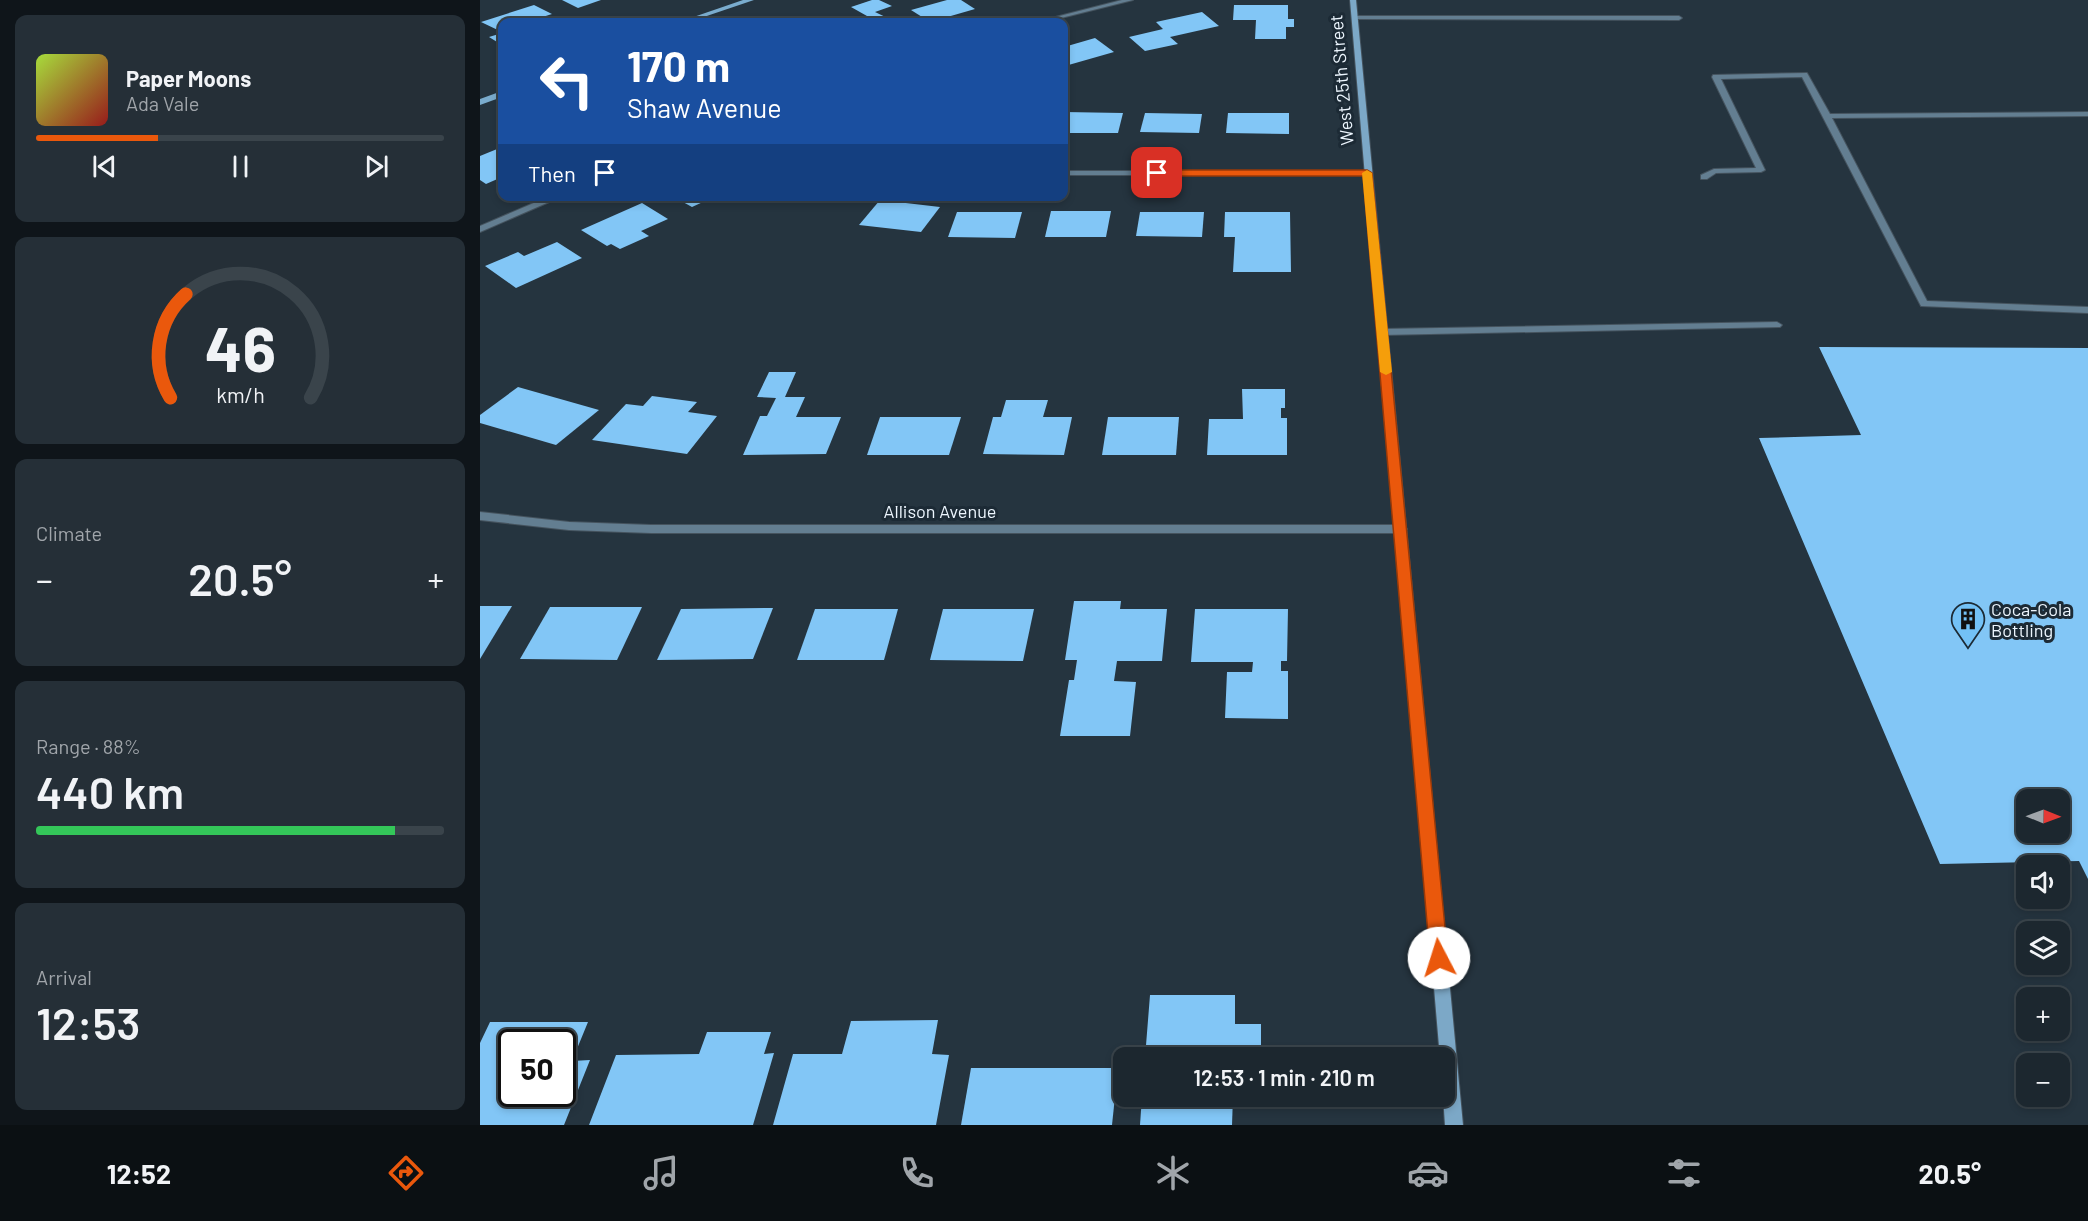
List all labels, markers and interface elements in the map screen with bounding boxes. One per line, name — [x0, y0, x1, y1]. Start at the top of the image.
street label: West 25th Street — [1324, 14, 1358, 146]
text: 170 m — [627, 40, 730, 90]
icon: left — [528, 42, 606, 120]
text: Paper Moons — [126, 65, 251, 91]
text: Ada Vale — [126, 91, 199, 115]
text: Shaw Avenue — [627, 91, 782, 123]
pin — [1131, 147, 1182, 198]
icon: previous — [88, 150, 121, 183]
icon: pause — [224, 150, 257, 183]
icon: next — [360, 150, 393, 183]
icon: arrive — [588, 156, 621, 189]
icon: arrive — [1140, 156, 1173, 189]
text: Then — [528, 160, 576, 186]
text: 46 — [204, 310, 276, 384]
text: km/h — [216, 382, 264, 407]
street label: Allison Avenue — [884, 500, 996, 522]
text: Climate — [36, 521, 102, 545]
text: 20.5° — [188, 551, 292, 605]
text: − — [36, 559, 53, 599]
text: + — [427, 559, 444, 599]
place label: Coca-Cola Bottling — [1991, 598, 2071, 641]
building icon: Coca-Cola Bottling — [1950, 601, 1986, 648]
text: Range · 88% — [36, 734, 141, 758]
text: 440 km — [36, 764, 184, 818]
north arrow — [2016, 789, 2070, 843]
map controls — [2016, 789, 2070, 1107]
button: sound — [2016, 855, 2070, 909]
button: layers — [2016, 921, 2070, 975]
position arrow — [1407, 926, 1471, 990]
text: Arrival — [36, 965, 92, 989]
button: + — [2016, 987, 2070, 1041]
text: 12:53 — [36, 995, 140, 1049]
speed limit sign: 50 — [498, 1029, 576, 1107]
button: − — [2016, 1053, 2070, 1107]
text: 12:53 · 1 min · 210 m — [1193, 1064, 1375, 1090]
icon: directions — [385, 1152, 427, 1194]
icon: music — [640, 1152, 682, 1194]
icon: phone — [896, 1152, 938, 1194]
icon: climate — [1152, 1152, 1194, 1194]
icon: car — [1407, 1152, 1449, 1194]
icon: filters — [1663, 1152, 1705, 1194]
text: 12:52 — [107, 1157, 171, 1189]
text: 20.5° — [1919, 1157, 1981, 1189]

